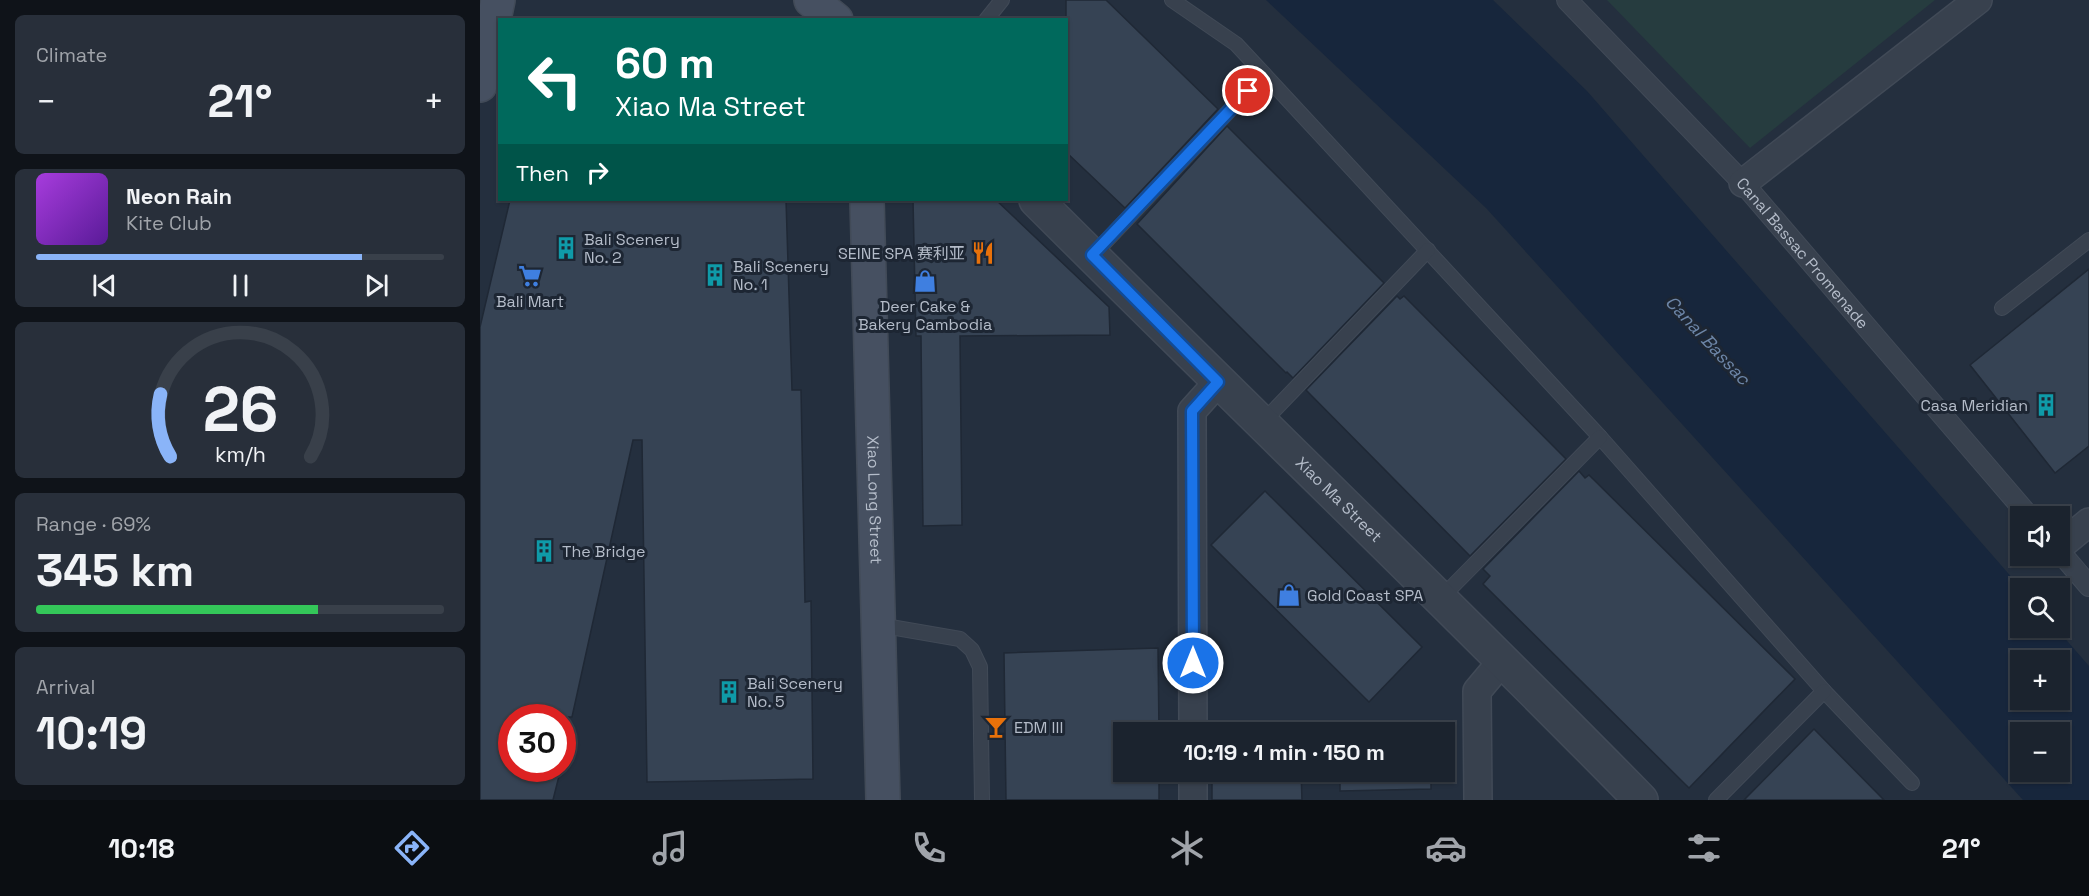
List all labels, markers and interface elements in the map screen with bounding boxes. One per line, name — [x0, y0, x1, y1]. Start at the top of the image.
text: 60 m — [615, 37, 715, 90]
text: Climate — [36, 42, 107, 68]
icon: left — [516, 42, 594, 120]
pin — [1222, 65, 1273, 116]
text: 21° — [208, 73, 272, 130]
icon: arrive — [1231, 74, 1264, 107]
text: − — [36, 81, 56, 123]
text: + — [424, 81, 444, 123]
text: Xiao Ma Street — [615, 89, 806, 124]
icon: right — [581, 156, 614, 189]
text: Then — [516, 159, 569, 187]
street label: Canal Bassac Promenade — [1732, 173, 1874, 333]
text: Neon Rain — [126, 182, 232, 210]
text: Kite Club — [126, 210, 212, 236]
place label: Bali Scenery No. 2 — [584, 229, 680, 268]
building icon: Bali Scenery No. 2 — [553, 235, 579, 261]
restaurant icon: SEINE SPA 赛利亚 — [970, 240, 996, 266]
place label: SEINE SPA 赛利亚 — [838, 243, 965, 264]
place label: Bali Scenery No. 1 — [733, 256, 829, 295]
building icon: Bali Scenery No. 1 — [702, 262, 728, 288]
supermarket icon: Bali Mart — [517, 263, 543, 289]
shop icon: Deer Cake & Bakery Cambodia — [912, 268, 938, 294]
icon: previous — [88, 269, 121, 302]
icon: pause — [224, 269, 257, 302]
icon: next — [360, 269, 393, 302]
water label: Canal Bassac — [1661, 290, 1756, 391]
place label: Bali Mart — [496, 291, 564, 312]
place label: Deer Cake & Bakery Cambodia — [858, 296, 992, 335]
text: 26 — [202, 370, 278, 449]
building icon: Casa Meridian — [2033, 392, 2059, 418]
place label: Casa Meridian — [1920, 395, 2028, 416]
street label: Xiao Long Street — [863, 435, 887, 565]
text: km/h — [214, 441, 266, 468]
street label: Xiao Ma Street — [1291, 452, 1387, 546]
map controls — [2010, 506, 2070, 782]
button: sound — [2010, 506, 2070, 566]
text: Range · 69% — [36, 511, 151, 537]
building icon: The Bridge — [531, 538, 557, 564]
place label: The Bridge — [562, 541, 645, 562]
text: 345 km — [36, 542, 194, 599]
button: search — [2010, 578, 2070, 638]
shop icon: Gold Coast SPA — [1276, 582, 1302, 608]
place label: Gold Coast SPA — [1307, 585, 1423, 606]
position arrow — [1161, 631, 1225, 695]
button: + — [2010, 650, 2070, 710]
place label: Bali Scenery No. 5 — [747, 673, 843, 712]
text: Arrival — [36, 674, 95, 700]
building icon: Bali Scenery No. 5 — [716, 679, 742, 705]
speed limit sign: 30 — [498, 704, 576, 782]
text: 10:19 — [36, 705, 147, 762]
bar icon: EDM III — [983, 714, 1009, 740]
place label: EDM III — [1014, 717, 1063, 738]
button: − — [2010, 722, 2070, 782]
text: 10:19 · 1 min · 150 m — [1183, 738, 1385, 766]
icon: directions — [391, 827, 433, 869]
icon: music — [649, 827, 691, 869]
icon: phone — [908, 827, 950, 869]
icon: climate — [1166, 827, 1208, 869]
icon: car — [1425, 827, 1467, 869]
icon: filters — [1683, 827, 1725, 869]
text: 10:18 — [108, 831, 174, 866]
text: 21° — [1942, 831, 1981, 866]

